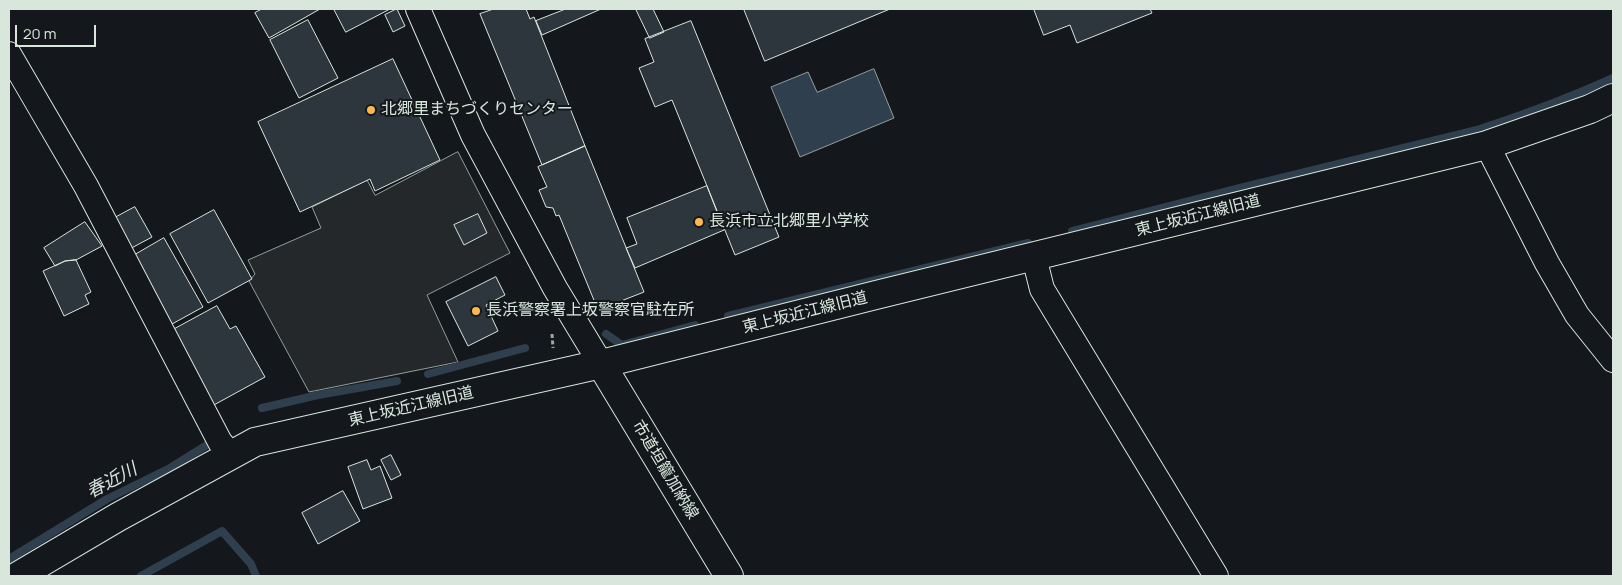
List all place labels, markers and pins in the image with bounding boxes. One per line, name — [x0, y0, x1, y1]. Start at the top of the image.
place label: 北郷里まちづくりセンター — [381, 100, 573, 120]
marker: 北郷里まちづくりセンター — [365, 104, 377, 116]
place label: 長浜市立北郷里小学校 — [709, 212, 869, 232]
marker: 長浜市立北郷里小学校 — [693, 216, 705, 228]
place label: 長浜警察署上坂警察官駐在所 — [486, 301, 694, 321]
marker: 長浜警察署上坂警察官駐在所 — [470, 305, 482, 317]

